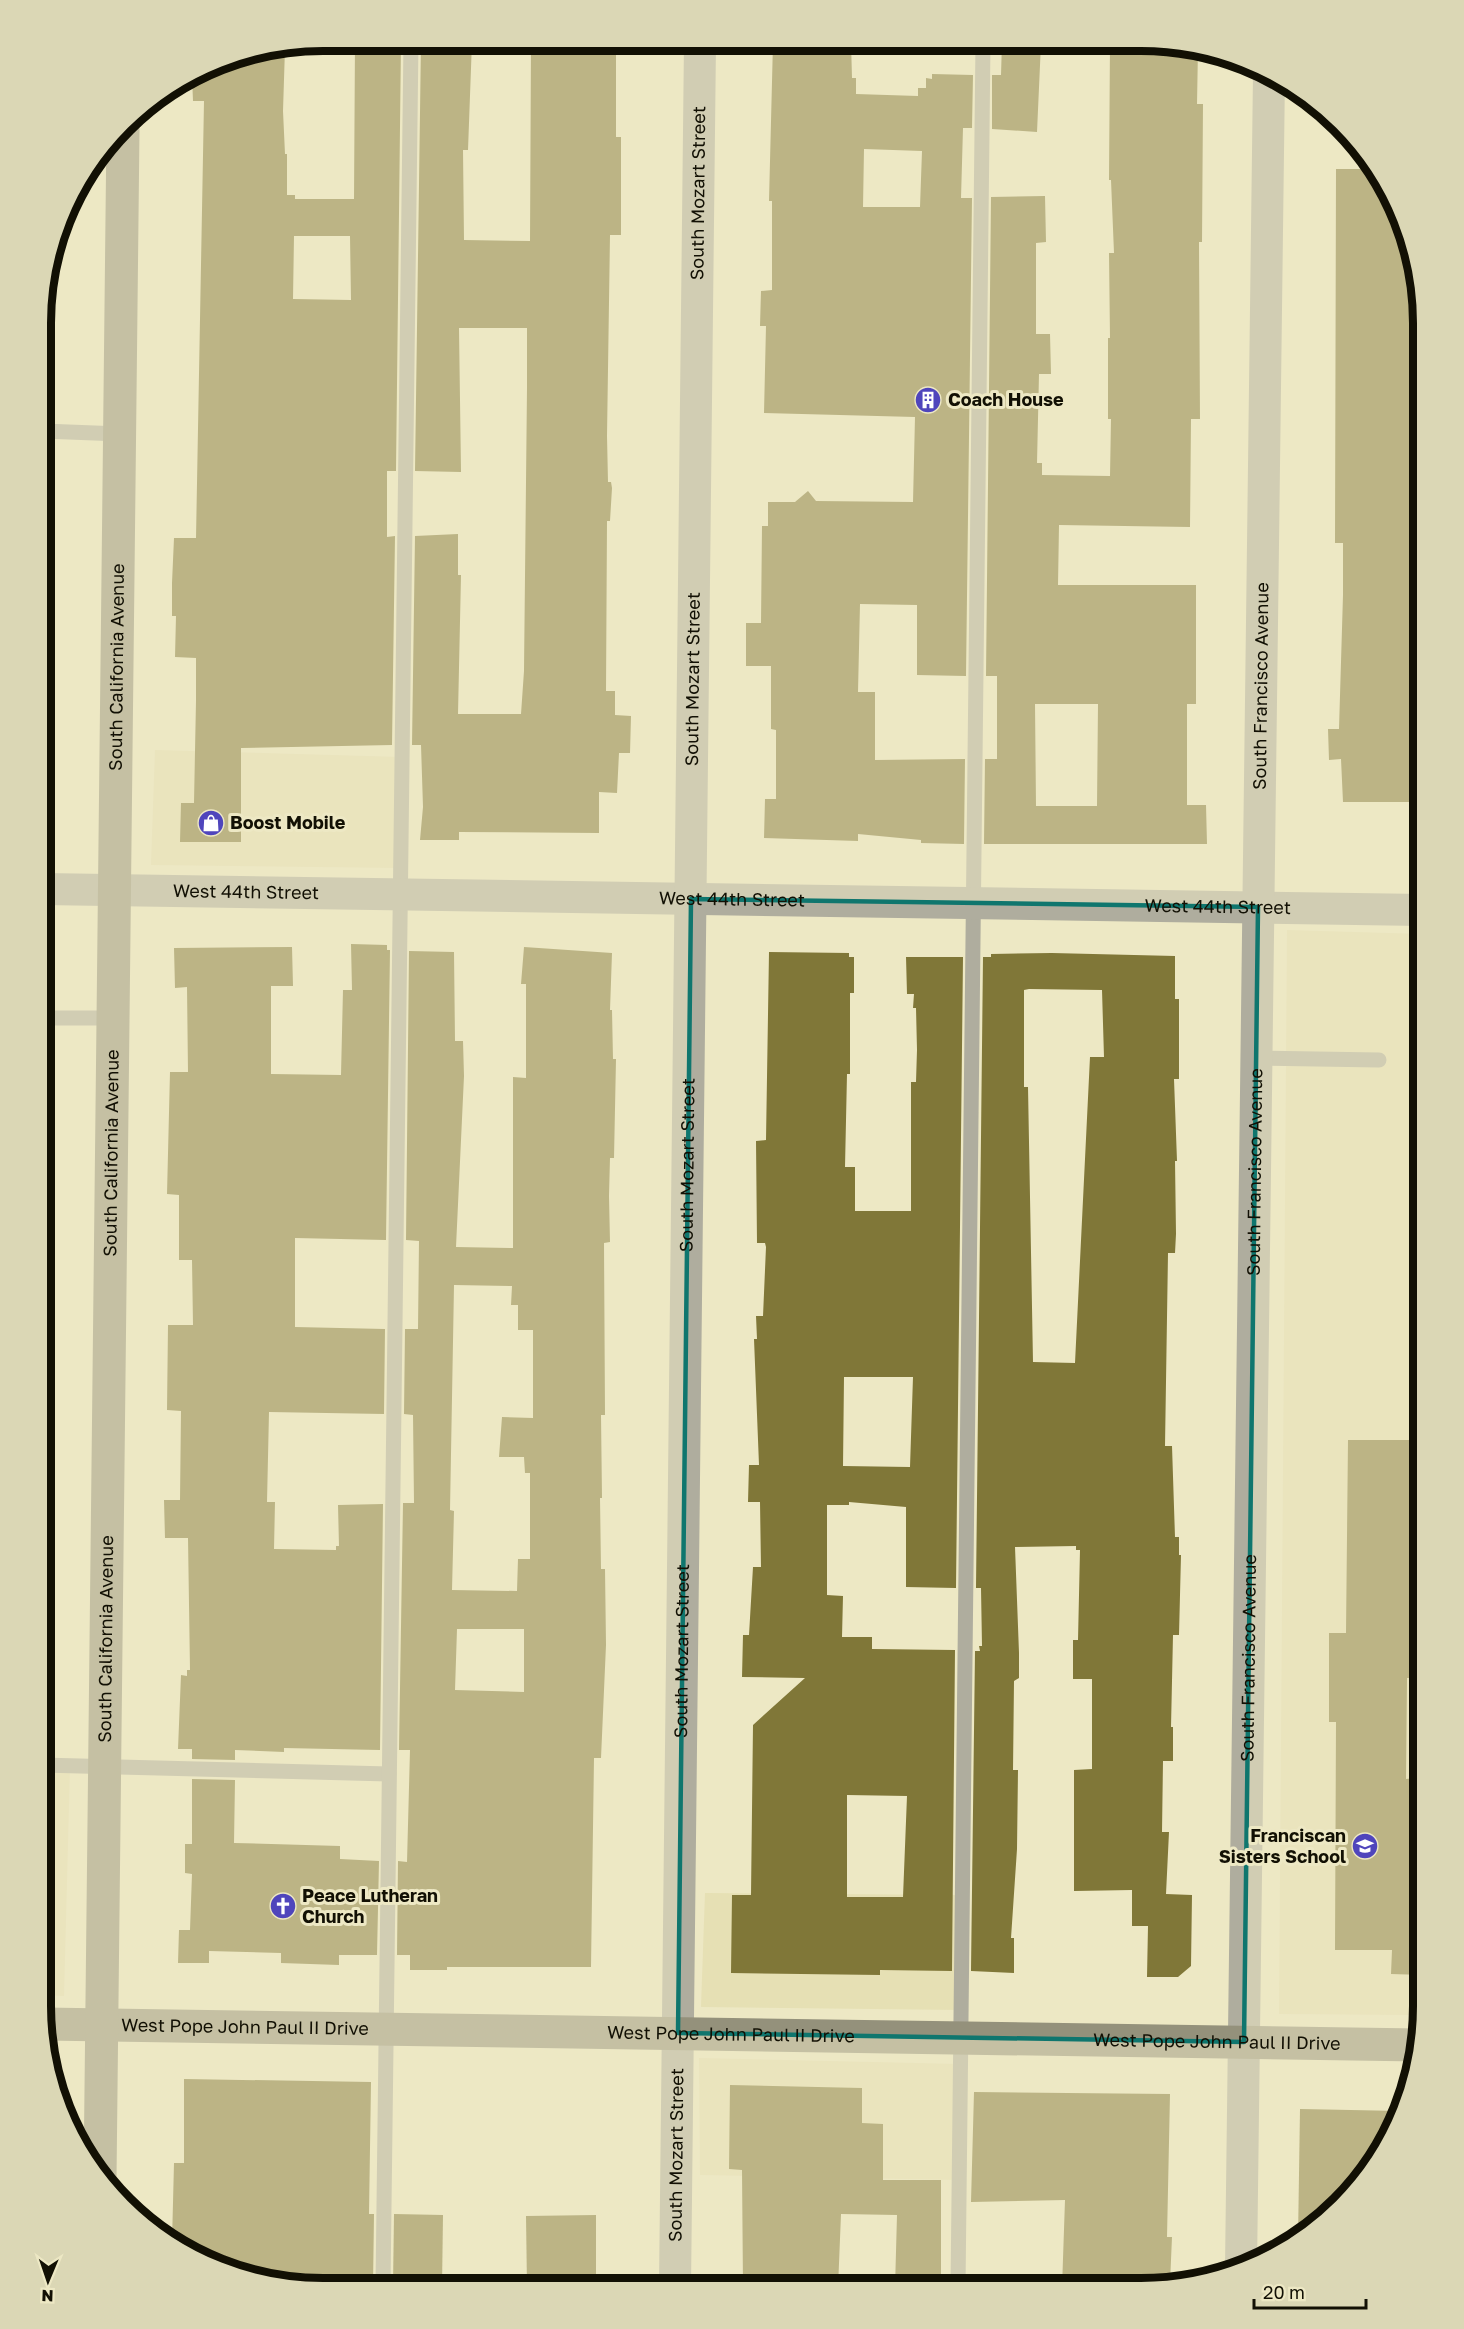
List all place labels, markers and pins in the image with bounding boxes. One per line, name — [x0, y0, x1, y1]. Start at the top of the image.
building icon: Coach House — [913, 385, 943, 415]
place label: Coach House — [948, 388, 1064, 410]
shop icon: Boost Mobile — [196, 808, 226, 838]
place label: Boost Mobile — [230, 811, 346, 833]
place label: Franciscan Sisters School — [1219, 1824, 1346, 1867]
school or university icon: Franciscan Sisters School — [1350, 1831, 1380, 1861]
place label: Peace Lutheran Church — [302, 1884, 438, 1927]
church icon: Peace Lutheran Church — [268, 1891, 298, 1921]

